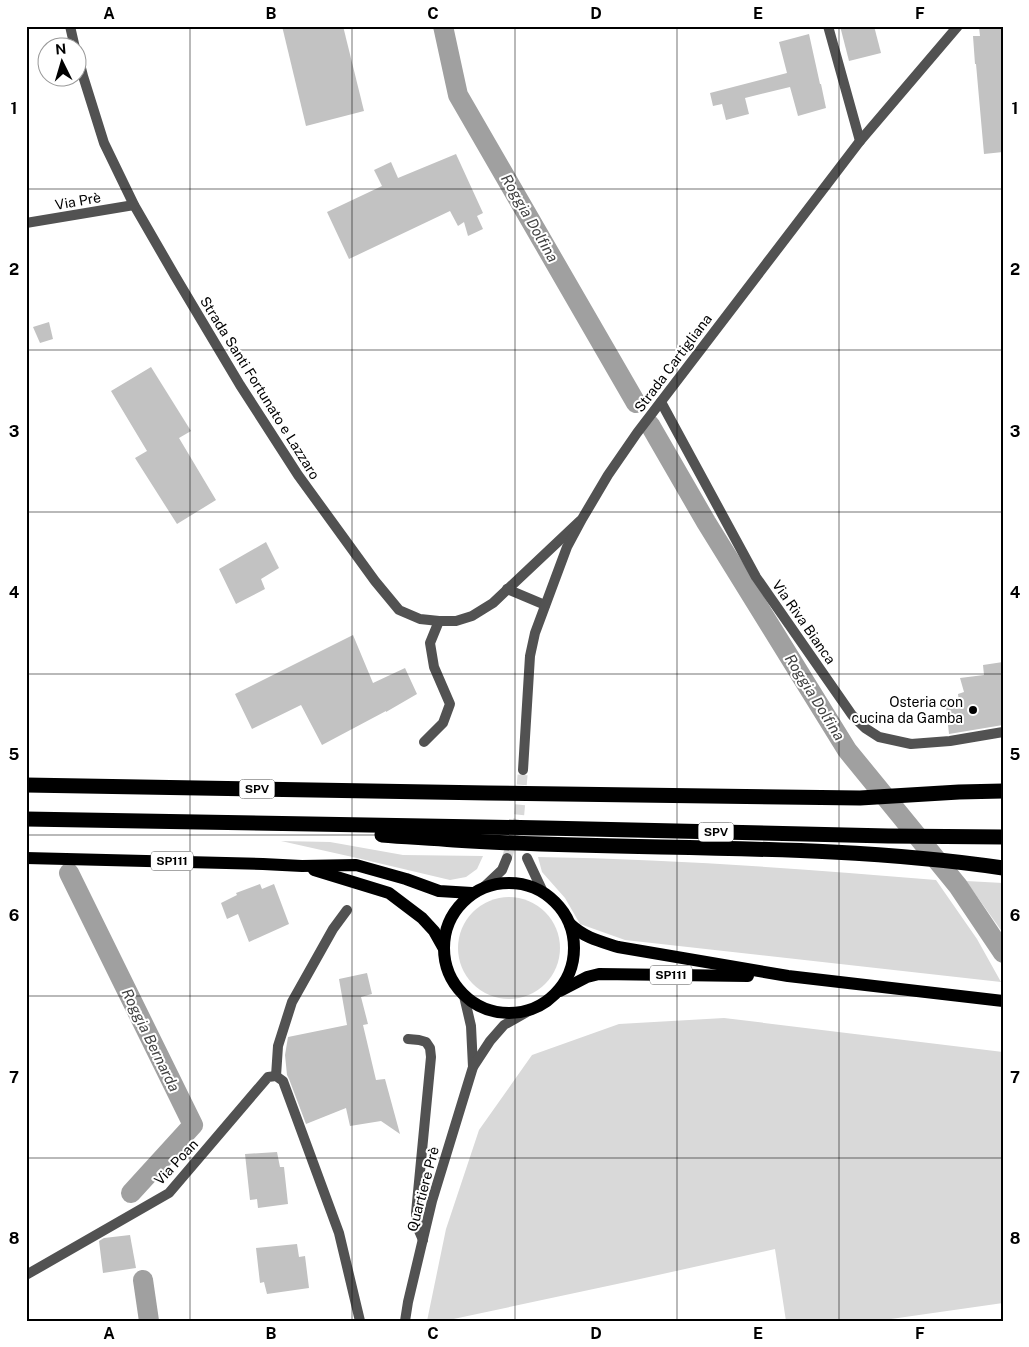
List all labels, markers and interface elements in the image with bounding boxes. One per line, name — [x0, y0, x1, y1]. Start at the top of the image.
text: A — [103, 4, 115, 23]
text: B — [266, 4, 277, 23]
text: C — [427, 4, 439, 23]
text: D — [590, 4, 602, 23]
text: E — [753, 4, 763, 23]
text: F — [915, 4, 925, 23]
north arrow — [38, 38, 88, 88]
text: N — [55, 41, 67, 57]
text: 1 — [11, 99, 17, 118]
text: 1 — [1012, 99, 1018, 118]
water label: Roggia Dolfina — [498, 171, 562, 265]
street label: Via Prè — [54, 189, 102, 213]
text: 2 — [9, 260, 19, 279]
text: 2 — [1010, 260, 1020, 279]
street label: Strada Santi Fortunato e Lazzaro — [197, 294, 323, 482]
street label: Strada Cartigliana — [631, 311, 715, 415]
text: 3 — [9, 422, 19, 441]
text: 3 — [1010, 422, 1020, 441]
street label: Via Riva Bianca — [769, 577, 839, 667]
text: 4 — [9, 583, 20, 602]
text: 4 — [1010, 583, 1021, 602]
water label: Roggia Dolfina — [782, 651, 848, 743]
place label: Osteria con cucina da Gamba — [852, 694, 963, 726]
marker: Osteria con cucina da Gamba — [967, 704, 979, 716]
text: 5 — [9, 745, 20, 764]
text: 5 — [1010, 745, 1021, 764]
road number: SPV — [240, 780, 274, 799]
road number: SPV — [698, 822, 734, 842]
road number: SP111 — [151, 851, 193, 870]
text: 6 — [9, 906, 19, 925]
text: 6 — [1010, 906, 1020, 925]
road number: SP111 — [650, 966, 692, 984]
water label: Roggia Bernarda — [119, 986, 183, 1094]
text: 7 — [9, 1068, 19, 1087]
text: 7 — [1010, 1068, 1020, 1087]
street label: Via Poan — [151, 1136, 201, 1188]
street label: Quartiere Prè — [404, 1145, 442, 1233]
text: 8 — [9, 1229, 20, 1248]
text: 8 — [1010, 1229, 1021, 1248]
text: A — [103, 1324, 115, 1343]
text: B — [266, 1324, 277, 1343]
text: C — [427, 1324, 439, 1343]
text: D — [590, 1324, 602, 1343]
text: E — [753, 1324, 763, 1343]
text: F — [915, 1324, 925, 1343]

